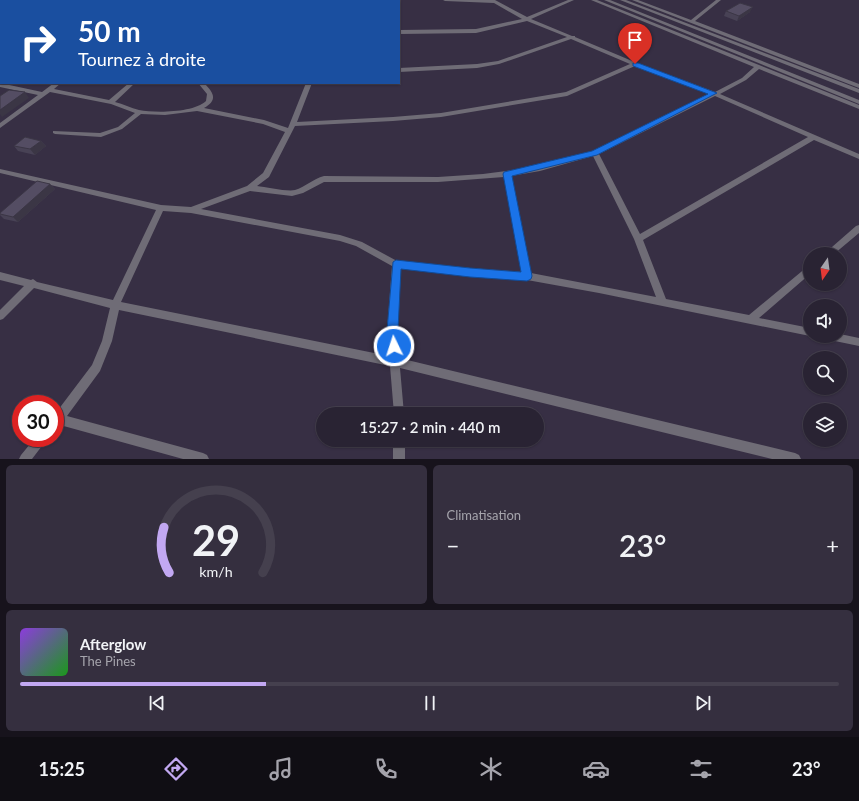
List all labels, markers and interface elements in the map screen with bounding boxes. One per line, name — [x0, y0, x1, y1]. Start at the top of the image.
text: 50 m — [78, 14, 141, 48]
icon: right — [12, 16, 64, 68]
pin — [618, 23, 652, 64]
icon: arrive — [624, 29, 646, 51]
text: Tournez à droite — [78, 48, 206, 70]
north arrow — [803, 247, 847, 291]
map controls — [803, 247, 847, 447]
button: sound — [803, 299, 847, 343]
position arrow — [373, 325, 415, 367]
button: search — [803, 351, 847, 395]
speed limit sign: 30 — [12, 395, 64, 447]
button: layers — [803, 403, 847, 447]
text: 15:27 · 2 min · 440 m — [360, 418, 500, 436]
text: Climatisation — [447, 507, 521, 523]
text: 29 — [192, 514, 240, 564]
text: 23° — [619, 527, 666, 563]
text: − — [447, 532, 459, 559]
text: + — [826, 532, 839, 559]
text: km/h — [200, 562, 233, 579]
text: Afterglow — [80, 635, 146, 653]
text: The Pines — [80, 653, 136, 669]
icon: previous — [146, 692, 168, 714]
icon: pause — [419, 692, 441, 714]
icon: next — [692, 692, 714, 714]
icon: directions — [162, 755, 190, 783]
icon: music — [267, 755, 295, 783]
icon: phone — [372, 755, 400, 783]
icon: climate — [477, 755, 505, 783]
icon: car — [582, 755, 610, 783]
icon: filters — [687, 755, 715, 783]
text: 15:25 — [39, 758, 85, 780]
text: 23° — [792, 758, 820, 780]

